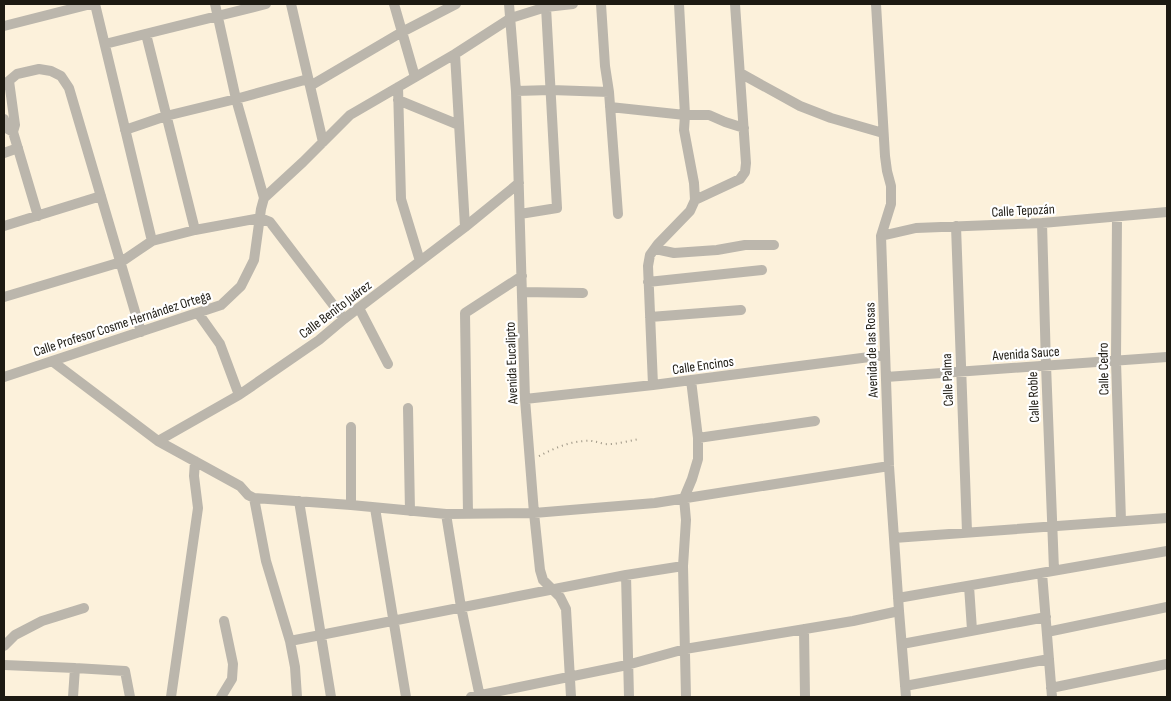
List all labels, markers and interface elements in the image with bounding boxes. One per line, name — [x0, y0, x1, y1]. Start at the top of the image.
street label: Calle Tepozán — [991, 200, 1055, 221]
street label: Calle Benito Juárez — [296, 277, 375, 342]
street label: Calle Profesor Cosme Hernández Ortega — [31, 287, 213, 360]
street label: Avenida de las Rosas — [861, 302, 882, 399]
street label: Avenida Eucalipto — [502, 321, 521, 406]
street label: Calle Cedro — [1095, 342, 1112, 396]
street label: Avenida Sauce — [991, 343, 1060, 364]
street label: Calle Encinos — [671, 353, 735, 378]
street label: Calle Palma — [938, 353, 957, 407]
street label: Calle Roble — [1024, 371, 1043, 423]

